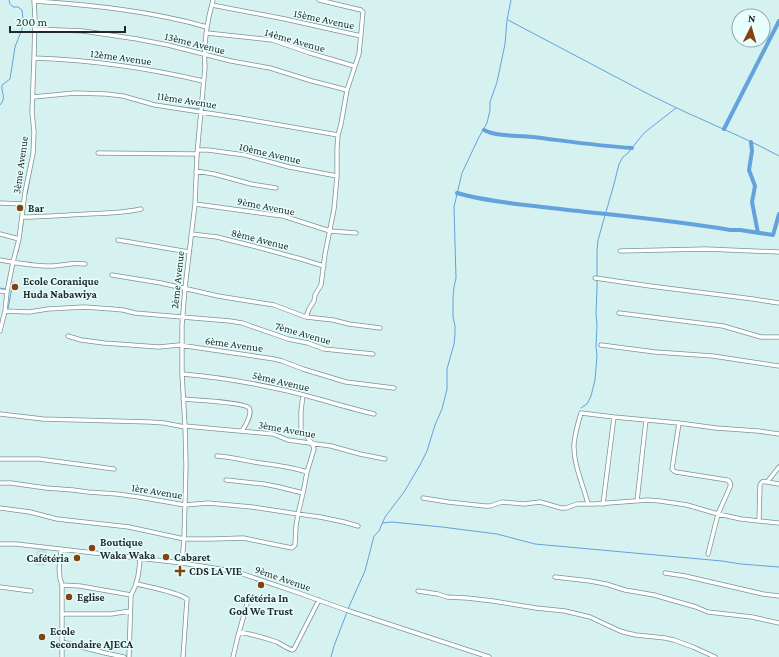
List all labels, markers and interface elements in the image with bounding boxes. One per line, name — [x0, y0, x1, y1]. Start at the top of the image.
street label: 15ème Avenue — [293, 7, 356, 31]
scale bar — [10, 8, 125, 34]
north arrow — [731, 8, 771, 48]
text: N — [748, 12, 757, 24]
text: 200 m — [16, 15, 48, 29]
street label: 14ème Avenue — [263, 26, 327, 54]
street label: 13ème Avenue — [164, 30, 227, 56]
street label: 12ème Avenue — [90, 47, 153, 67]
street label: 11ème Avenue — [156, 89, 218, 111]
street label: 3ème Avenue — [10, 135, 30, 195]
street label: 10ème Avenue — [238, 140, 302, 166]
street label: 9ème Avenue — [236, 195, 296, 218]
place label: Bar — [28, 202, 45, 214]
marker: Bar — [15, 203, 25, 213]
street label: 8ème Avenue — [230, 226, 290, 252]
street label: 2ème Avenue — [168, 250, 186, 310]
place label: Ecole Coranique Huda Nabawiya — [23, 275, 99, 300]
marker: Ecole Coranique Huda Nabawiya — [10, 282, 20, 292]
street label: 7ème Avenue — [274, 319, 333, 347]
street label: 6ème Avenue — [204, 334, 264, 354]
street label: 5ème Avenue — [251, 369, 311, 393]
street label: 3ème Avenue — [257, 418, 317, 440]
street label: 1ère Avenue — [131, 481, 184, 501]
place label: Boutique Waka Waka — [99, 536, 156, 561]
marker: Boutique Waka Waka — [87, 543, 97, 553]
place label: Cabaret — [174, 551, 211, 563]
place label: Cafétéria — [27, 552, 70, 564]
marker: Cabaret — [161, 552, 171, 562]
marker: Cafétéria — [72, 553, 82, 563]
street label: 9ème Avenue — [253, 563, 313, 593]
marker: CDS LA VIE — [174, 565, 186, 577]
place label: CDS LA VIE — [189, 565, 243, 577]
marker: Cafétéria In God We Trust — [256, 580, 266, 590]
place label: Eglise — [77, 591, 105, 603]
marker: Eglise — [64, 592, 74, 602]
place label: Cafétéria In God We Trust — [229, 592, 293, 617]
place label: Ecole Secondaire AJECA — [50, 625, 134, 650]
marker: Ecole Secondaire AJECA — [37, 632, 47, 642]

